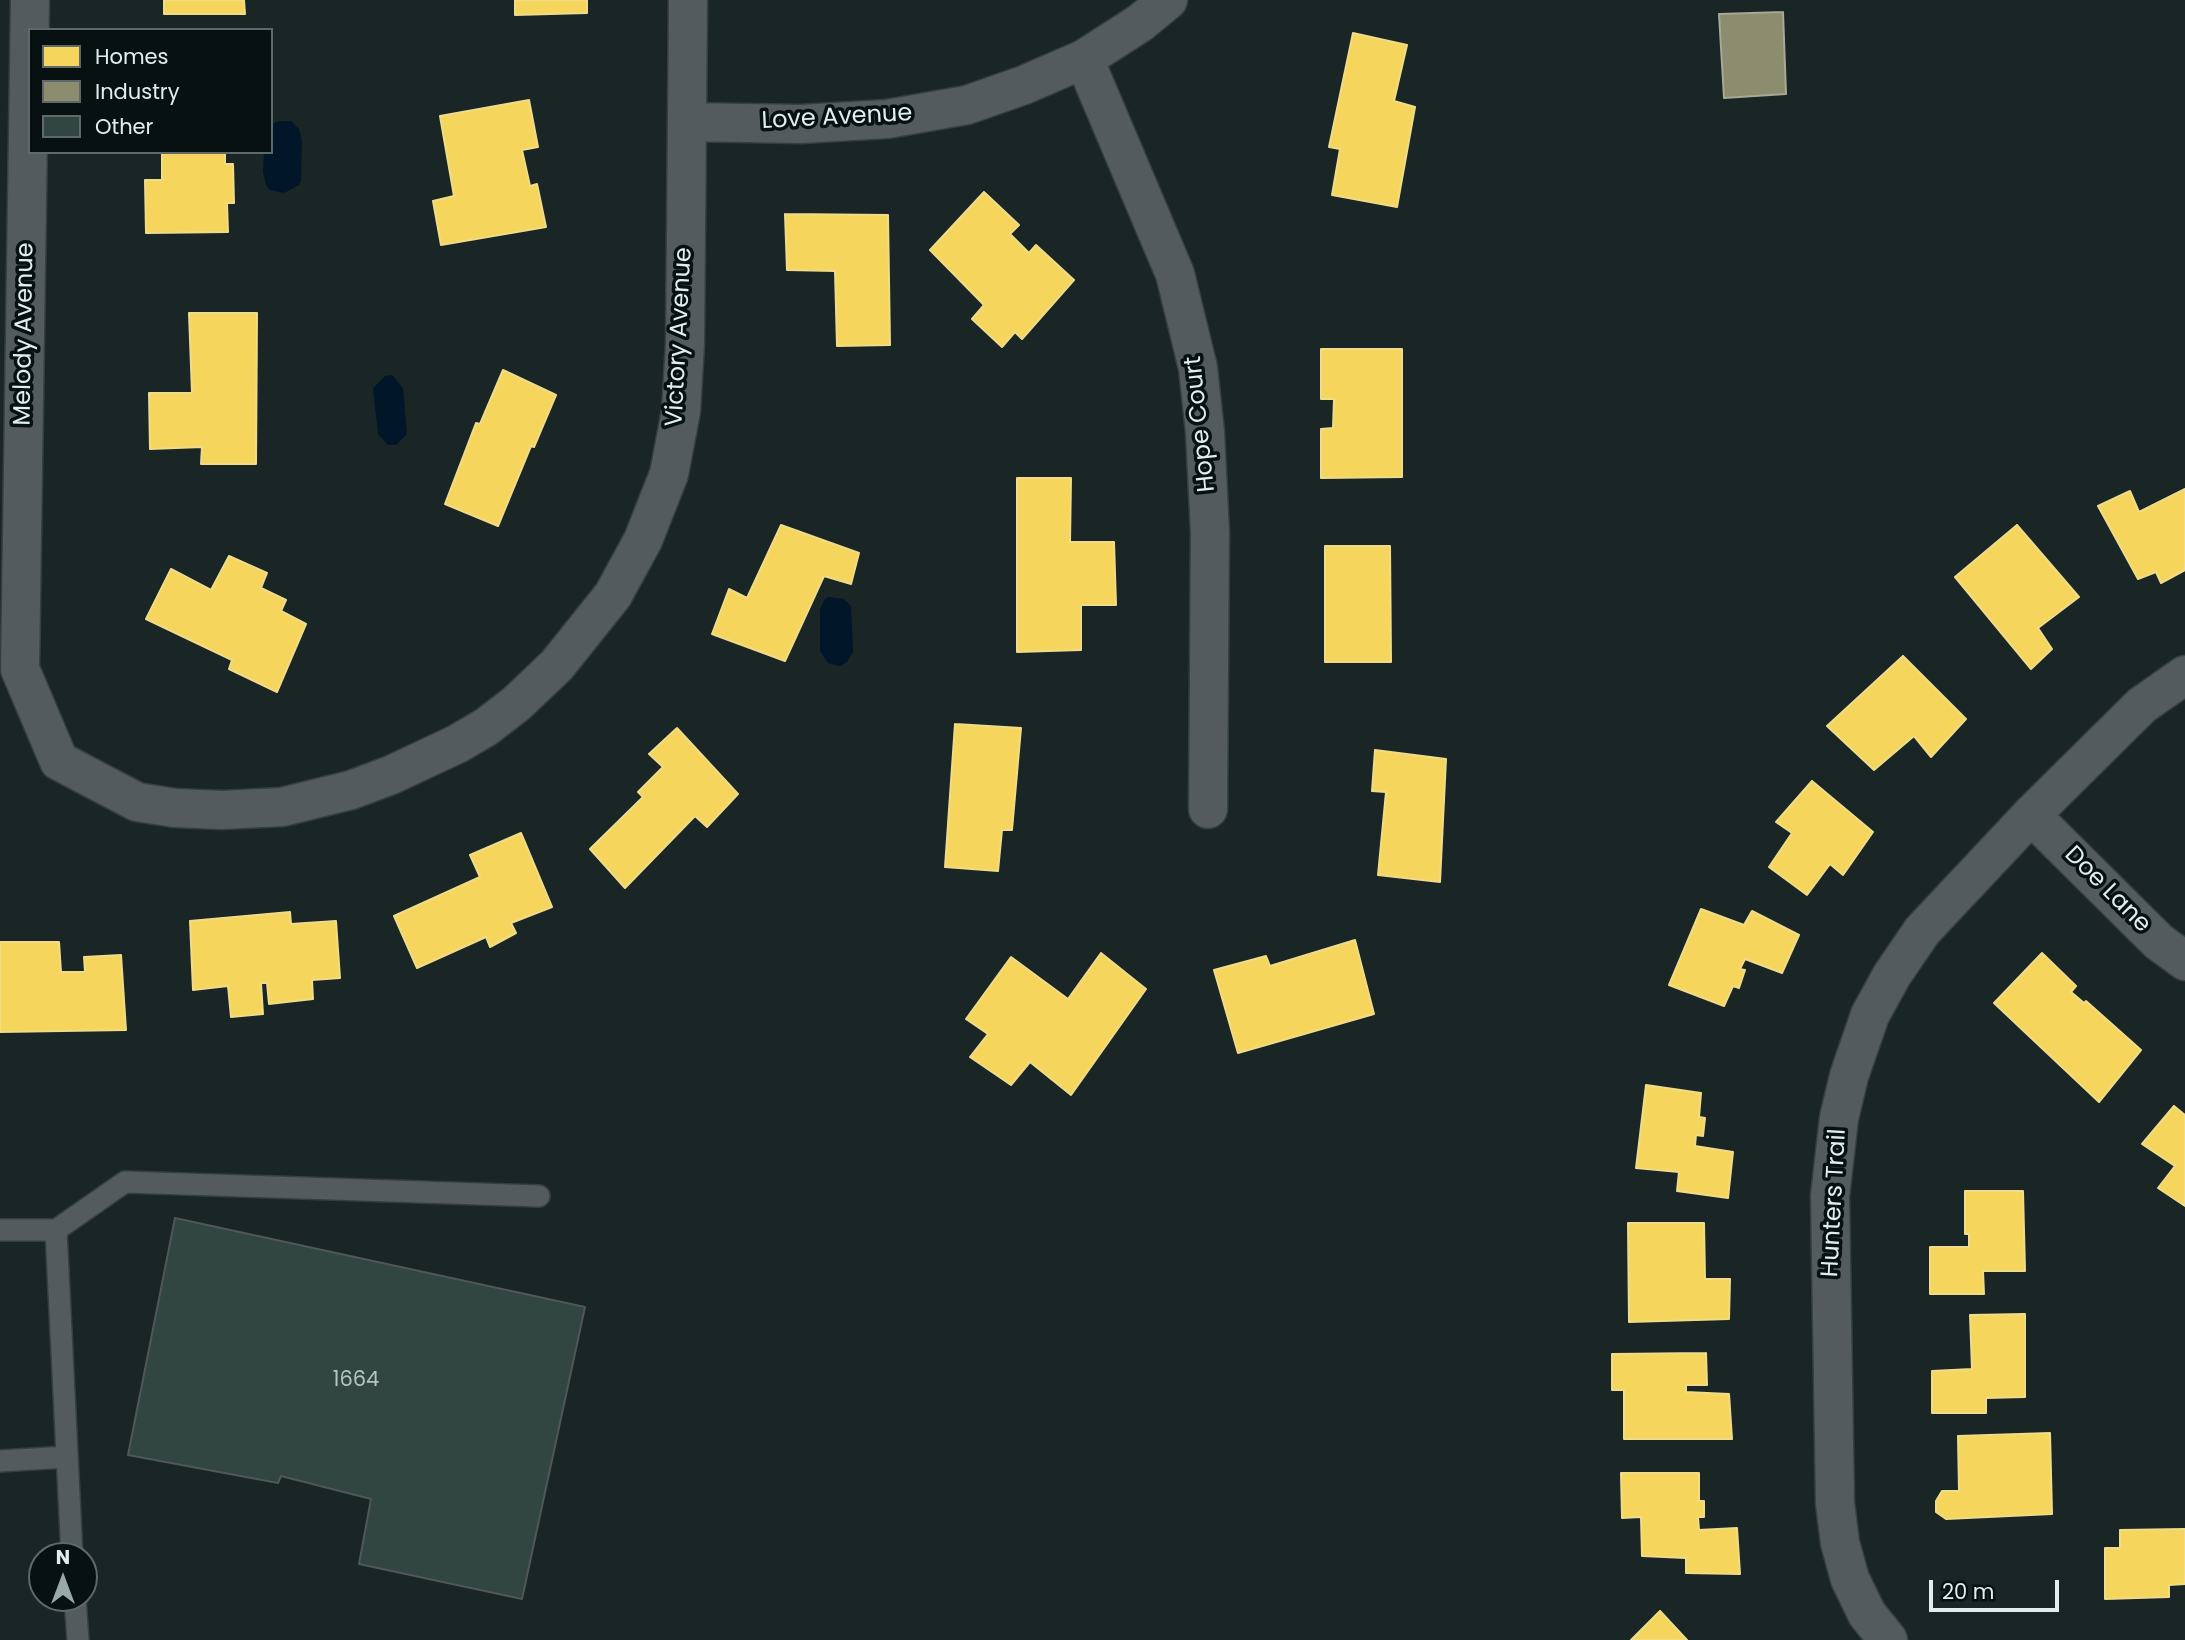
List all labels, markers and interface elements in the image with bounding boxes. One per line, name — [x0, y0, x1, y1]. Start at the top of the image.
legend — [28, 28, 273, 154]
text: Homes — [95, 42, 169, 71]
text: Industry — [95, 77, 180, 106]
street label: Love Avenue — [761, 100, 913, 136]
text: Other — [95, 112, 153, 141]
street label: Melody Avenue — [9, 242, 41, 426]
street label: Victory Avenue — [661, 246, 699, 428]
street label: Hope Court — [1180, 355, 1222, 493]
street label: Doe Lane — [2058, 841, 2156, 939]
street label: Hunters Trail — [1817, 1128, 1853, 1278]
house number: 1664 — [333, 1368, 379, 1394]
north arrow — [28, 1542, 98, 1612]
text: N — [56, 1544, 70, 1571]
scale bar — [1933, 1566, 2062, 1610]
text: 20 m — [1942, 1577, 1995, 1606]

